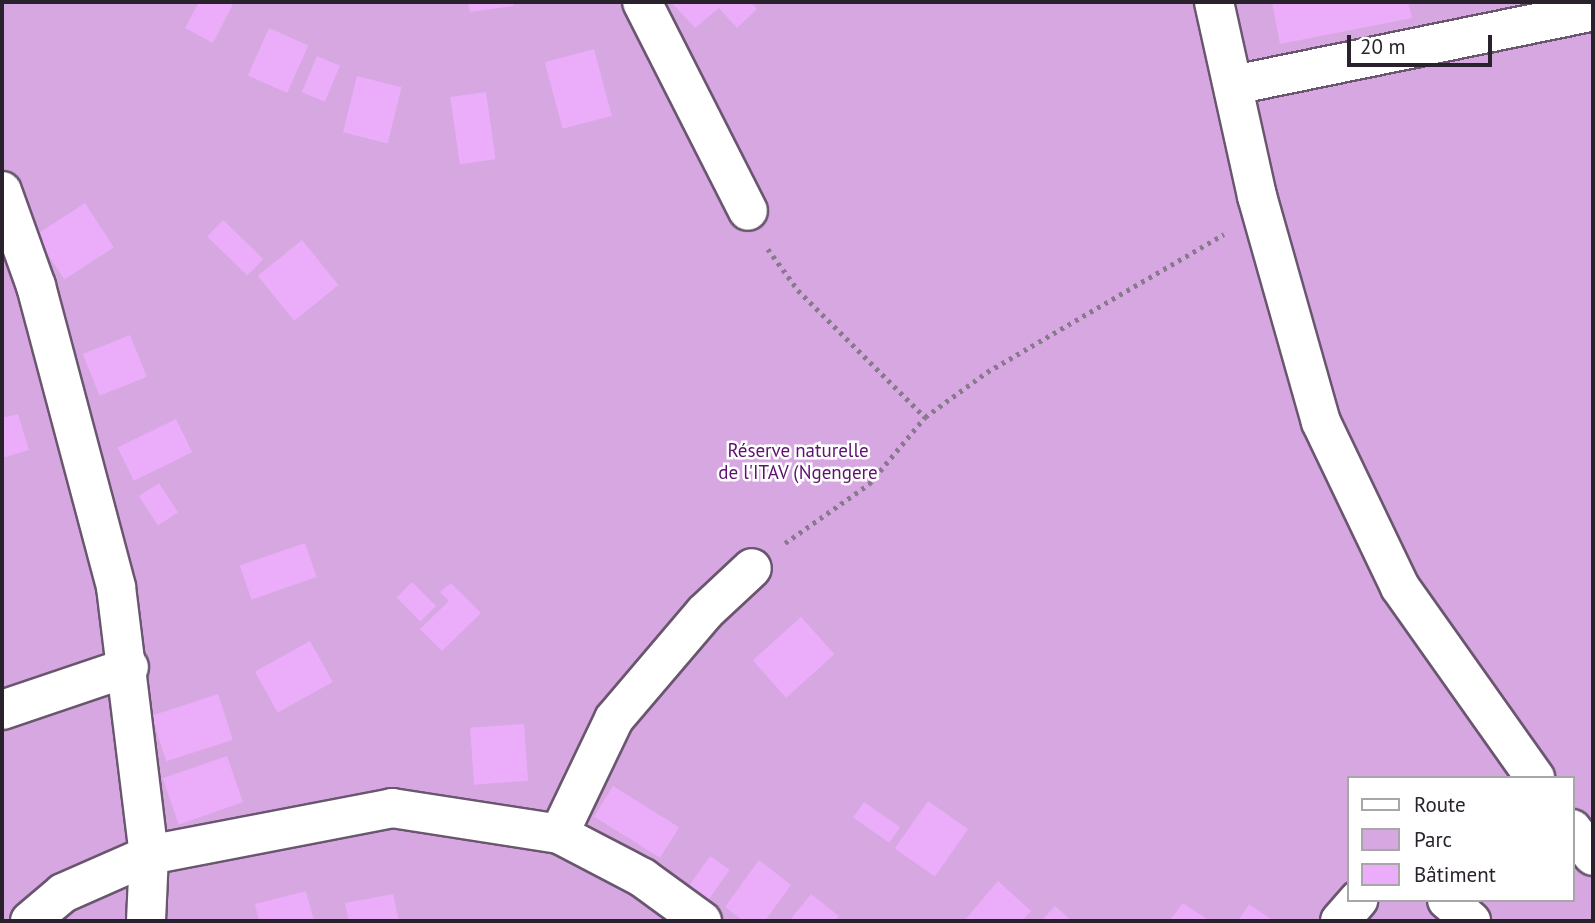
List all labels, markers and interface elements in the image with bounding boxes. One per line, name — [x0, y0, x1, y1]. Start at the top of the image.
scale bar — [1350, 21, 1495, 65]
text: 20 m — [1360, 33, 1406, 60]
park label: Réserve naturelle de l'ITAV (Ngengere — [718, 440, 878, 484]
legend — [1346, 776, 1574, 902]
text: Route — [1414, 791, 1466, 818]
text: Parc — [1414, 826, 1452, 853]
text: Bâtiment — [1414, 861, 1496, 888]

